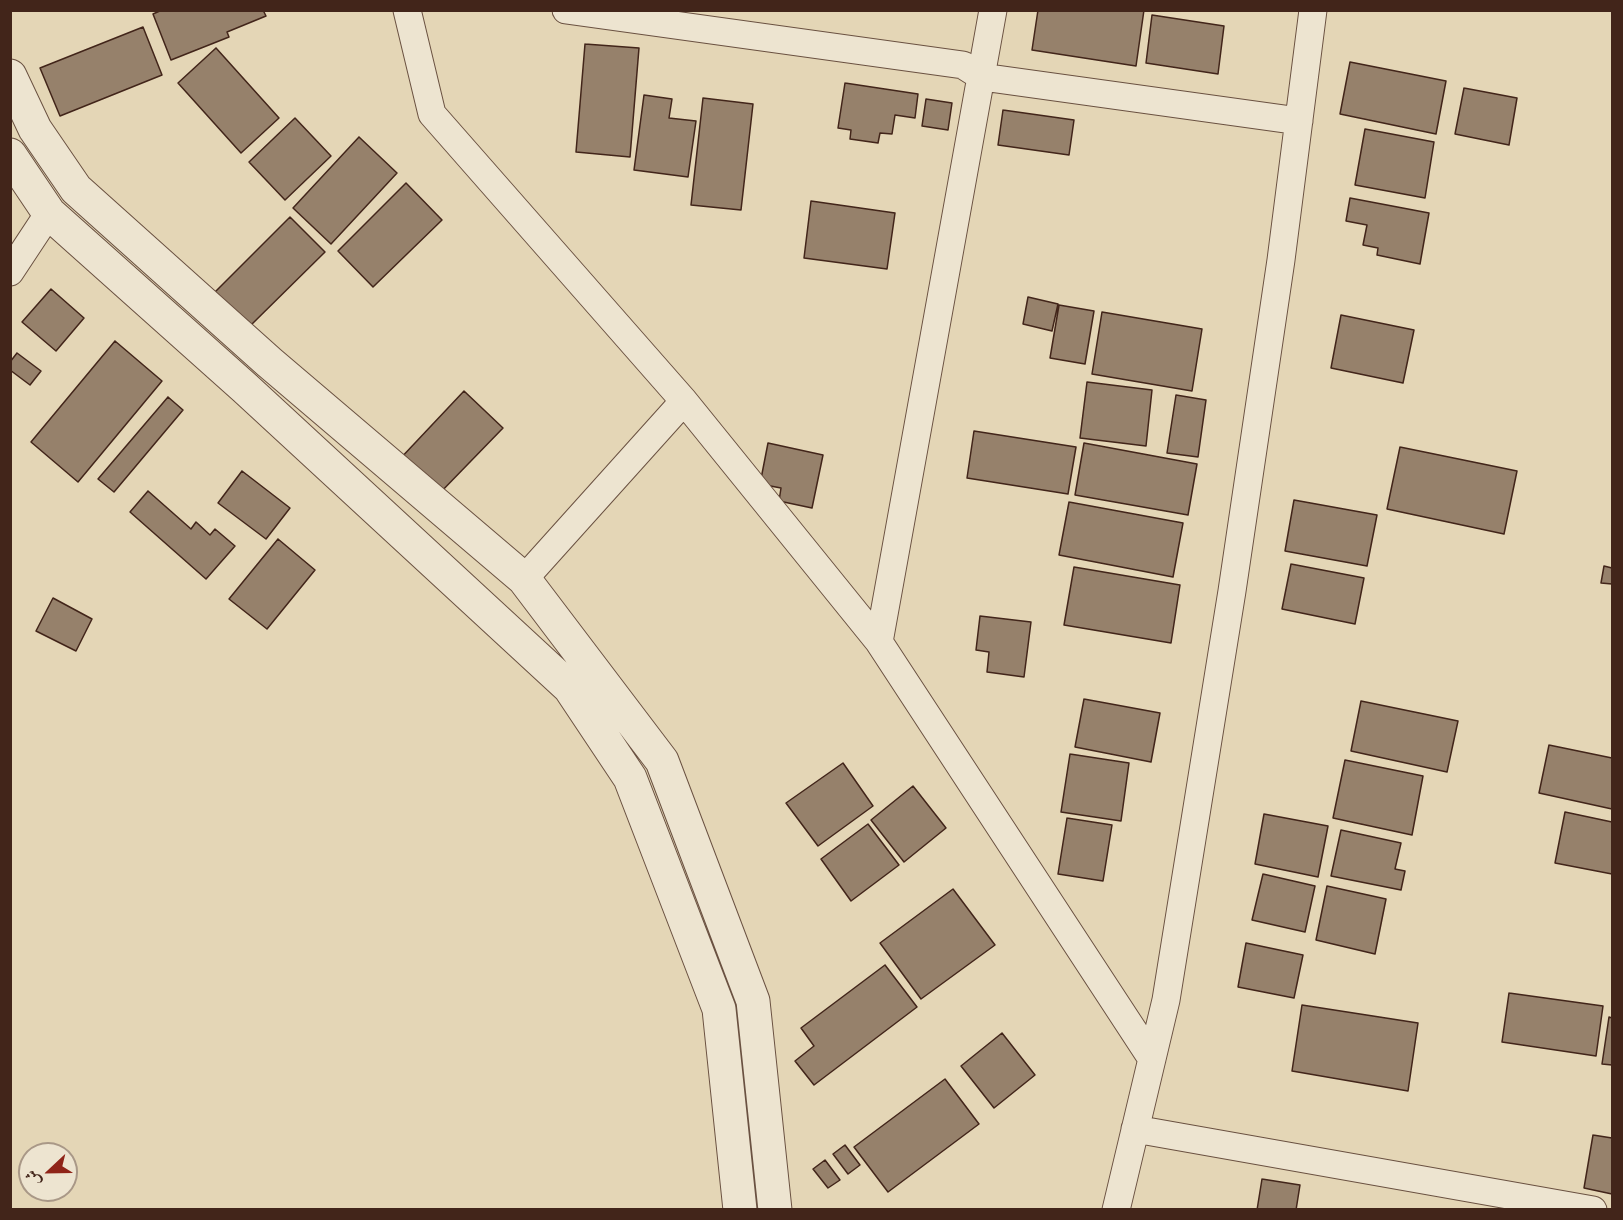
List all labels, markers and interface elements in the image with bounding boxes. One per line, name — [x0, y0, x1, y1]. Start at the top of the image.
north arrow — [18, 1142, 78, 1202]
text: ش — [20, 1167, 45, 1189]

